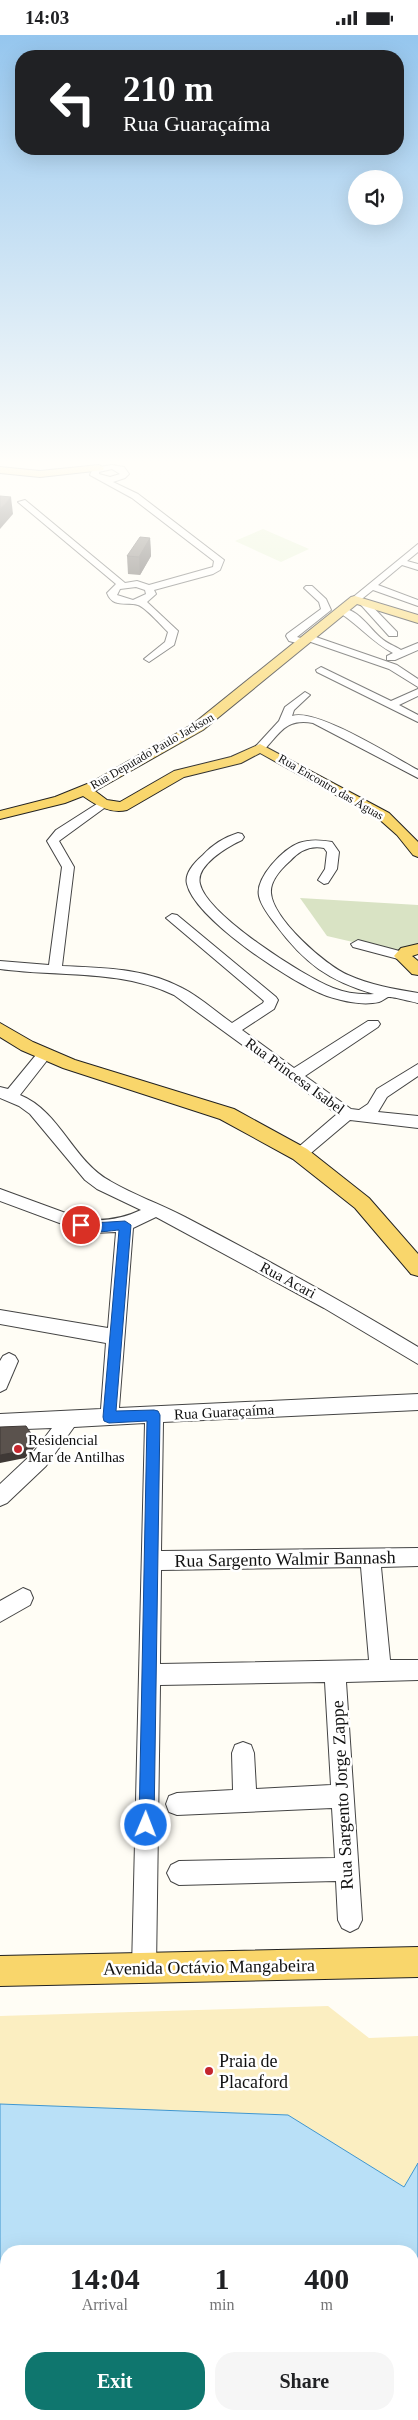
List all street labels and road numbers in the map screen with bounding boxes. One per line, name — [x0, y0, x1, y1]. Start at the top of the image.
street label: Rua Deputado Paulo Jackson — [88, 710, 216, 792]
street label: Rua Encontro das Águas — [276, 751, 386, 823]
street label: Rua Princesa Isabel — [242, 1035, 348, 1117]
street label: Rua Acari — [258, 1259, 318, 1301]
street label: Rua Guaraçaíma — [173, 1401, 275, 1423]
street label: Rua Sargento Walmir Bannash — [174, 1547, 396, 1571]
street label: Rua Sargento Jorge Zappe — [327, 1700, 357, 1890]
street label: Avenida Octávio Mangabeira — [103, 1955, 315, 1979]

